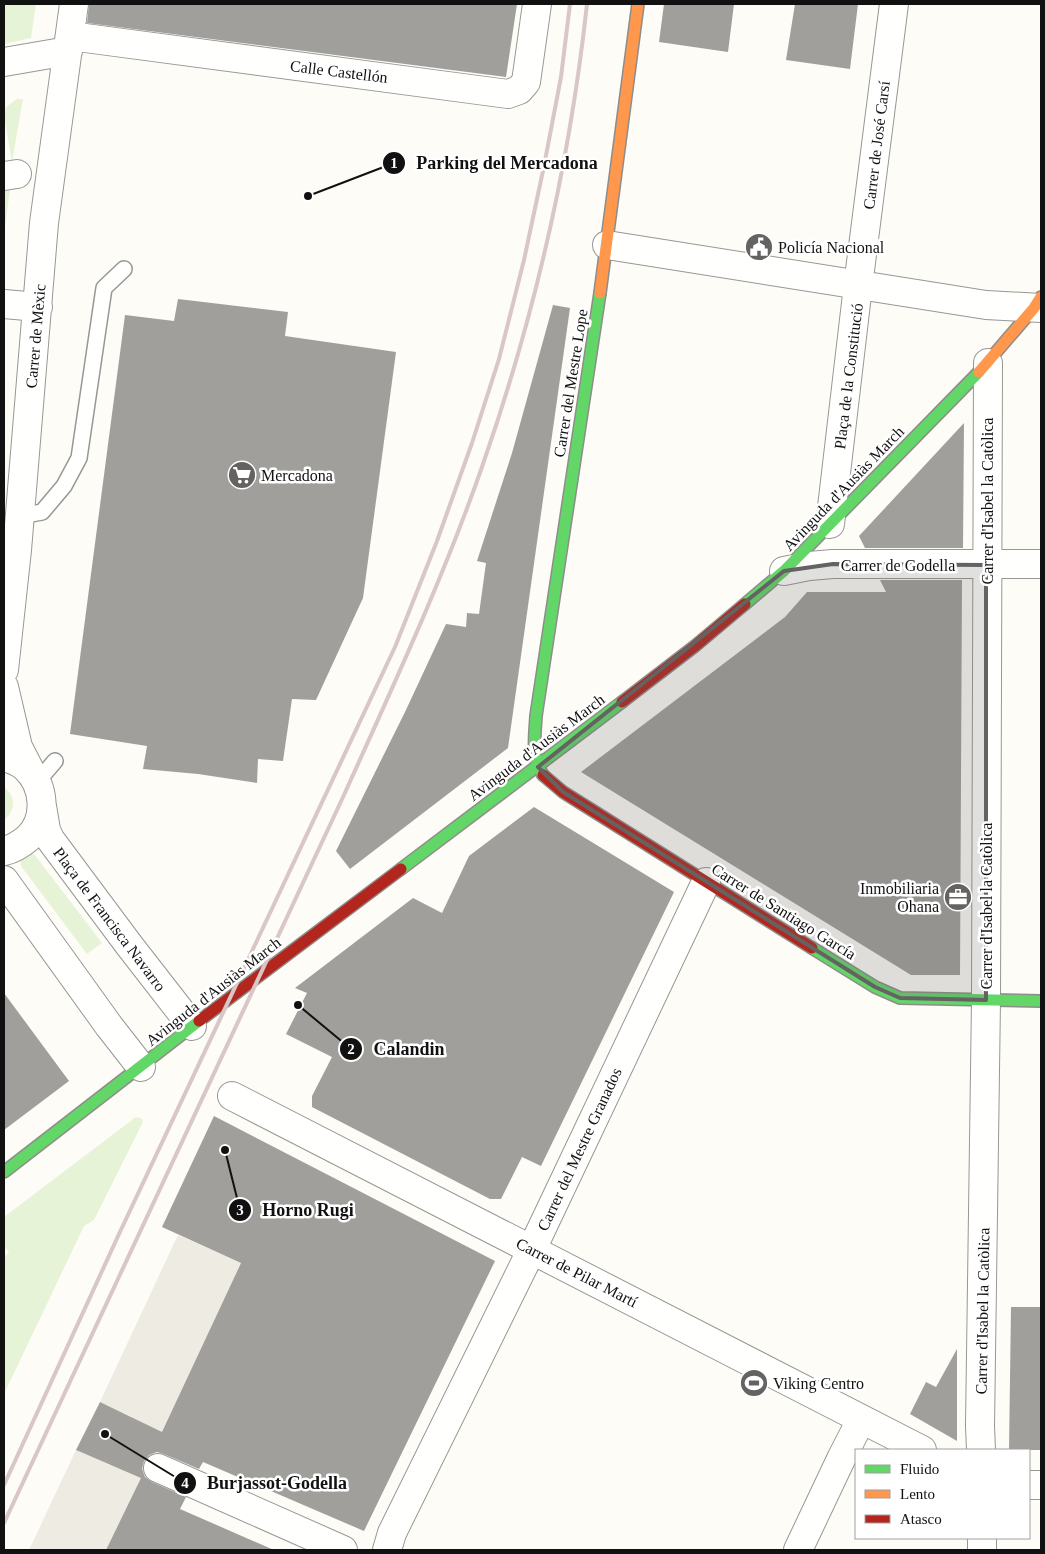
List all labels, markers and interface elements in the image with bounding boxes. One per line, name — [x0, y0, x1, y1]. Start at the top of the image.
street label: Calle Castellón — [289, 57, 389, 86]
street label: Carrer de José Carsí — [860, 79, 893, 210]
callout: Parking del Mercadona — [382, 146, 608, 179]
text: Parking del Mercadona — [416, 153, 598, 173]
text: 1 — [390, 155, 398, 171]
public building icon: Policía Nacional — [744, 232, 774, 262]
place label: Policía Nacional — [778, 239, 885, 256]
street label: Carrer de Mèxic — [22, 283, 49, 389]
street label: Plaça de la Constitució — [831, 302, 867, 450]
street label: Carrer del Mestre Lope — [550, 308, 592, 459]
street label: Carrer d'Isabel la Catòlica — [979, 418, 996, 584]
street label: Avinguda d'Ausiàs March — [780, 423, 908, 555]
supermarket icon: Mercadona — [227, 460, 257, 490]
place label: Mercadona — [261, 467, 333, 484]
street label: Carrer de Godella — [841, 557, 955, 574]
street label: Avinguda d'Ausiàs March — [465, 691, 608, 805]
street label: Carrer d'Isabel la Catòlica — [978, 823, 995, 989]
street label: Plaça de Francisca Navarro — [49, 844, 169, 995]
street label: Carrer de Santiago García — [708, 860, 859, 964]
place label: Inmobiliaria Ohana — [860, 880, 939, 915]
office icon: Inmobiliaria Ohana — [943, 882, 973, 912]
street label: Avinguda d'Ausiàs March — [143, 934, 285, 1050]
callout: Calandin — [339, 1032, 455, 1065]
text: Calandin — [373, 1039, 445, 1059]
text: 2 — [347, 1041, 355, 1057]
street label: Carrer del Mestre Granados — [534, 1065, 625, 1234]
callout: Horno Rugi — [228, 1193, 364, 1226]
text: Horno Rugi — [262, 1200, 354, 1220]
text: 3 — [236, 1202, 244, 1218]
street label: Carrer d'Isabel la Catòlica — [973, 1227, 992, 1395]
street label: Carrer de Pilar Martí — [513, 1235, 641, 1311]
sports icon: Viking Centro — [739, 1368, 769, 1398]
place label: Viking Centro — [773, 1375, 864, 1393]
legend — [855, 1449, 1030, 1539]
text: Fluido — [900, 1461, 939, 1477]
callout: Burjassot-Godella — [172, 1466, 357, 1499]
text: Burjassot-Godella — [207, 1473, 347, 1493]
text: 4 — [181, 1475, 189, 1491]
text: Lento — [900, 1486, 935, 1502]
text: Atasco — [900, 1511, 942, 1527]

